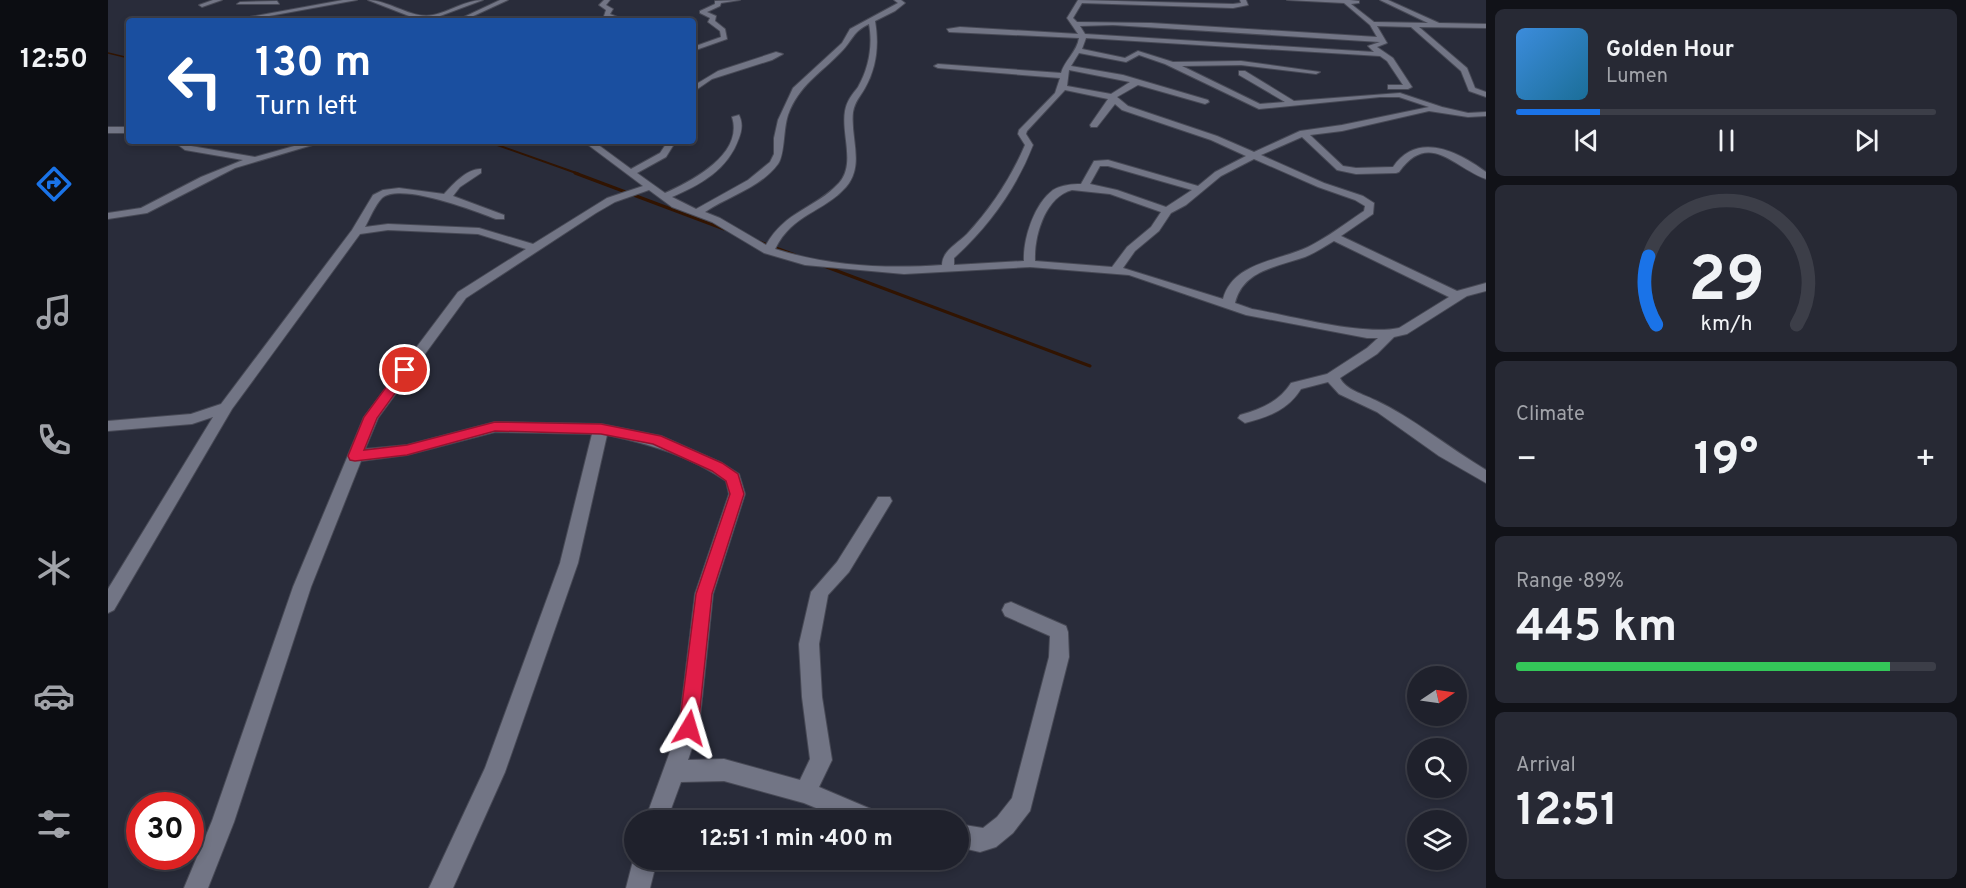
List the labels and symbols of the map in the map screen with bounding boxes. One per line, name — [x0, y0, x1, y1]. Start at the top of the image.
pin — [379, 344, 430, 395]
north arrow — [1407, 666, 1467, 726]
position arrow — [657, 696, 721, 760]
speed limit sign: 30 — [126, 792, 204, 870]

